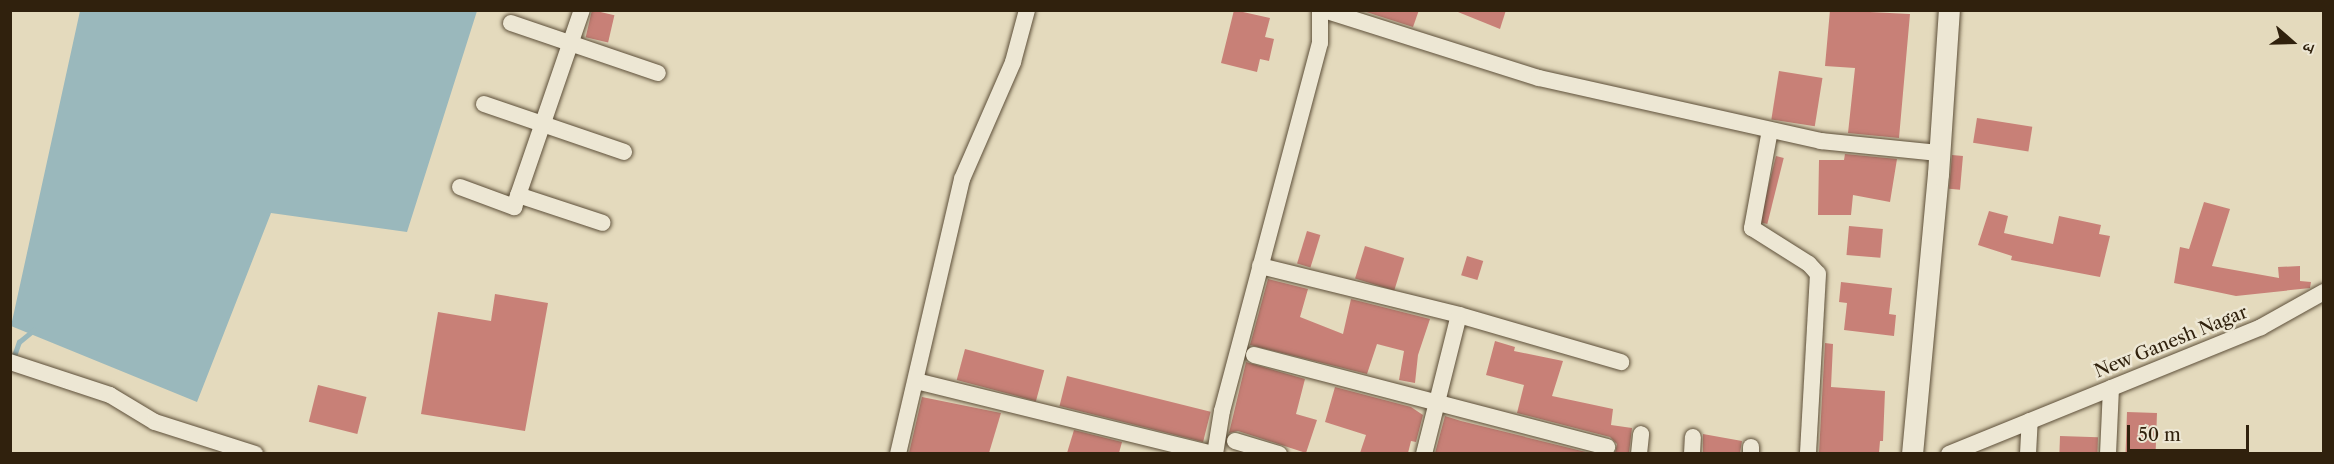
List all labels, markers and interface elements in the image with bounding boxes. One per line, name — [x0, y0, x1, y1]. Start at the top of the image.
north arrow — [2262, 12, 2322, 72]
text: उ — [2298, 41, 2320, 55]
street label: New Ganesh Nagar — [2091, 301, 2251, 383]
scale bar — [2130, 413, 2252, 451]
text: 50 m — [2138, 424, 2181, 446]

